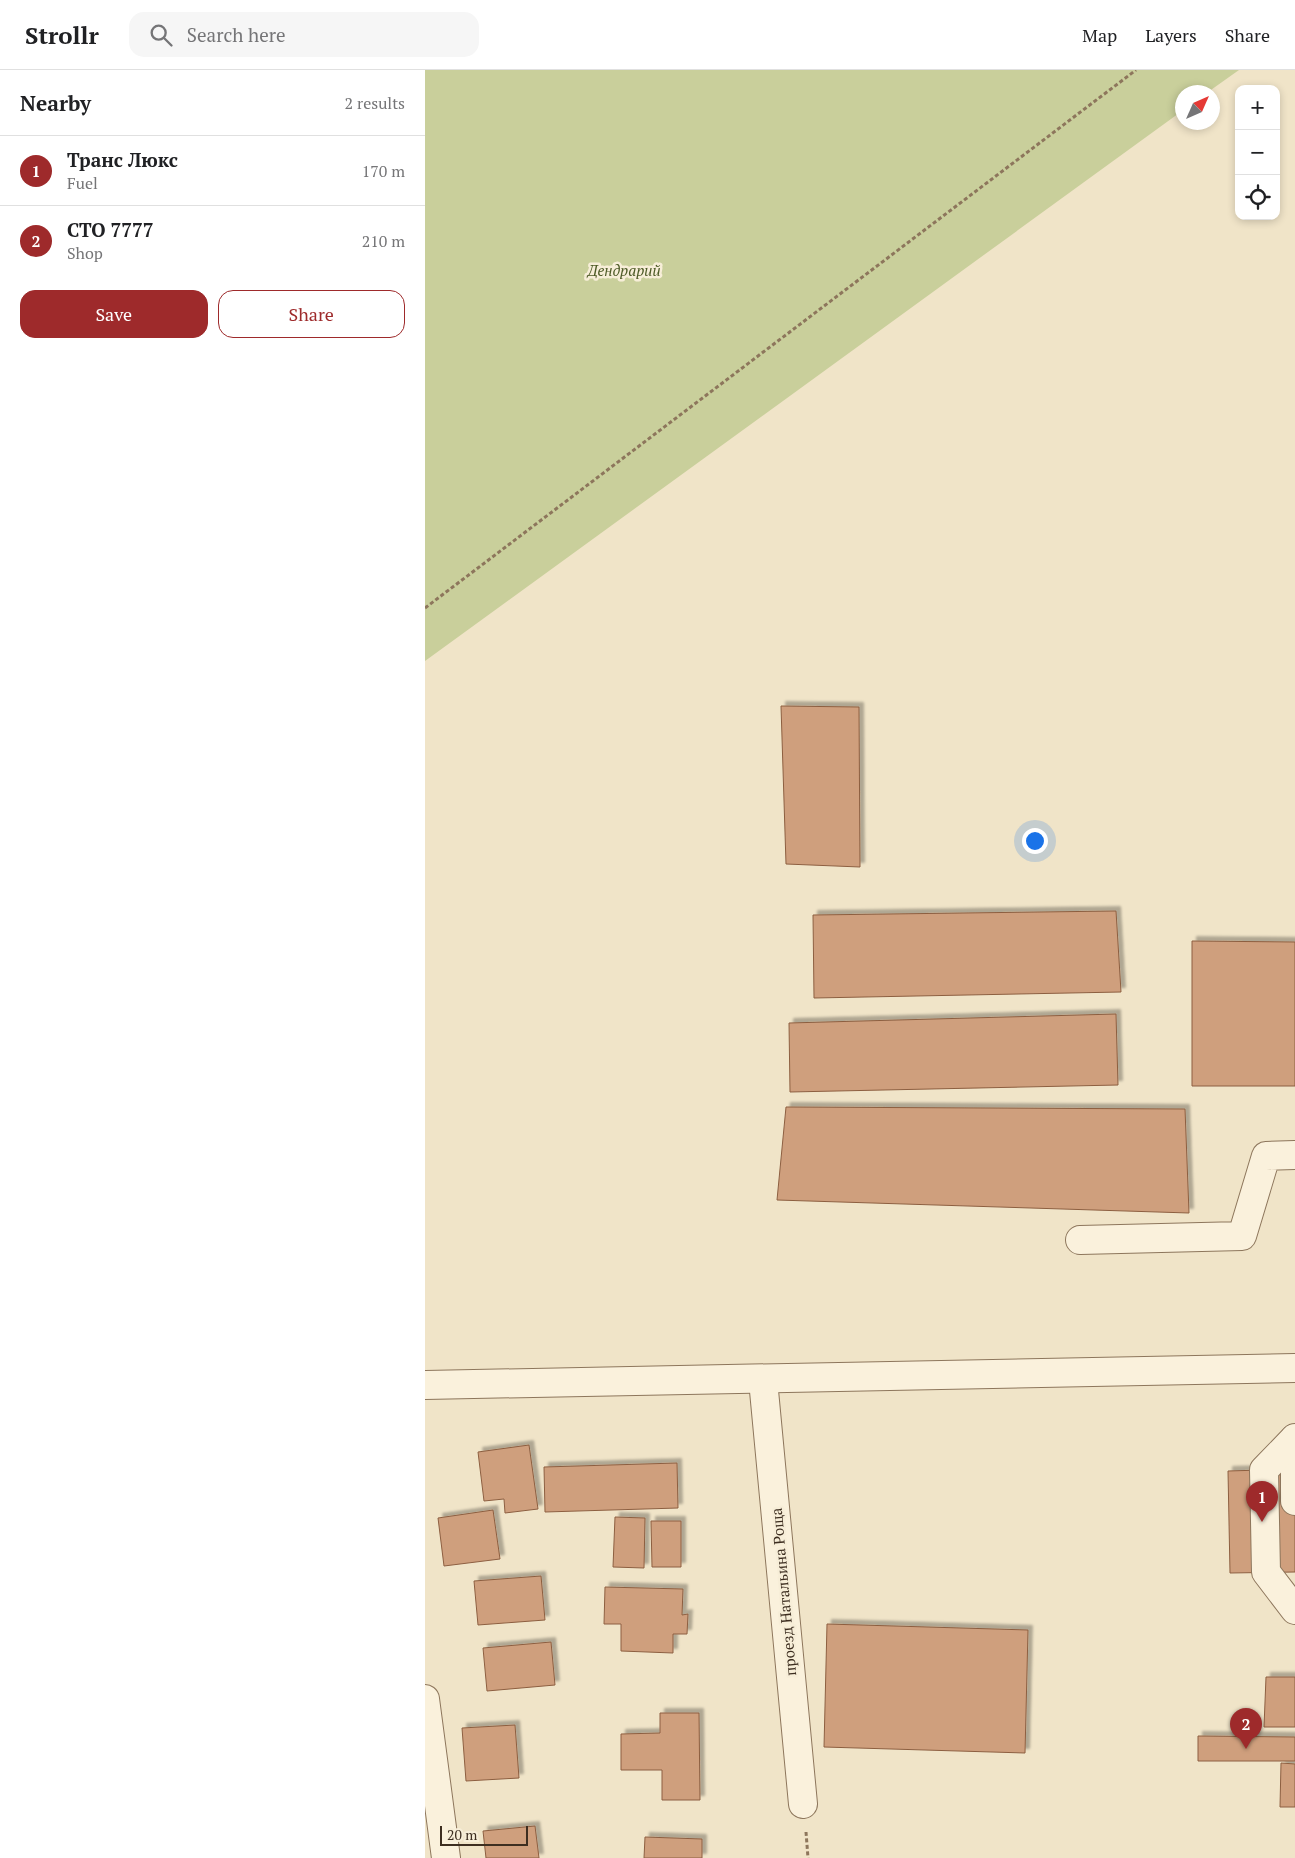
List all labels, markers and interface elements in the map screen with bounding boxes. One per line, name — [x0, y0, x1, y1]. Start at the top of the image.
search box — [129, 12, 479, 57]
text: Strollr — [25, 19, 99, 51]
icon: search — [147, 21, 175, 49]
text: Search here — [187, 22, 286, 47]
text: Map — [1082, 23, 1117, 47]
text: Layers — [1145, 23, 1197, 47]
text: Share — [1225, 23, 1270, 47]
north arrow — [1175, 85, 1220, 130]
map controls — [1235, 85, 1280, 220]
button: + — [1235, 85, 1280, 130]
text: Nearby — [20, 89, 91, 117]
text: 2 results — [345, 92, 405, 114]
button: − — [1235, 130, 1280, 175]
text: Транс Люкс — [67, 147, 178, 172]
text: 1 — [31, 160, 41, 182]
text: 170 m — [362, 160, 405, 182]
text: Fuel — [67, 172, 98, 194]
button: locate — [1235, 175, 1280, 220]
text: СТО 7777 — [67, 217, 154, 242]
text: 2 — [31, 230, 41, 252]
text: 210 m — [362, 230, 405, 252]
text: Shop — [67, 242, 103, 264]
park label: Дендрарий — [586, 260, 661, 280]
button: Save — [20, 290, 208, 338]
button: Share — [218, 290, 405, 338]
your location — [1022, 828, 1048, 854]
pin: 1 — [1246, 1481, 1278, 1522]
street label: проезд Натальина Роща — [766, 1507, 800, 1677]
pin: 2 — [1230, 1708, 1262, 1749]
scale bar — [440, 1823, 527, 1846]
text: 20 m — [447, 1825, 477, 1844]

